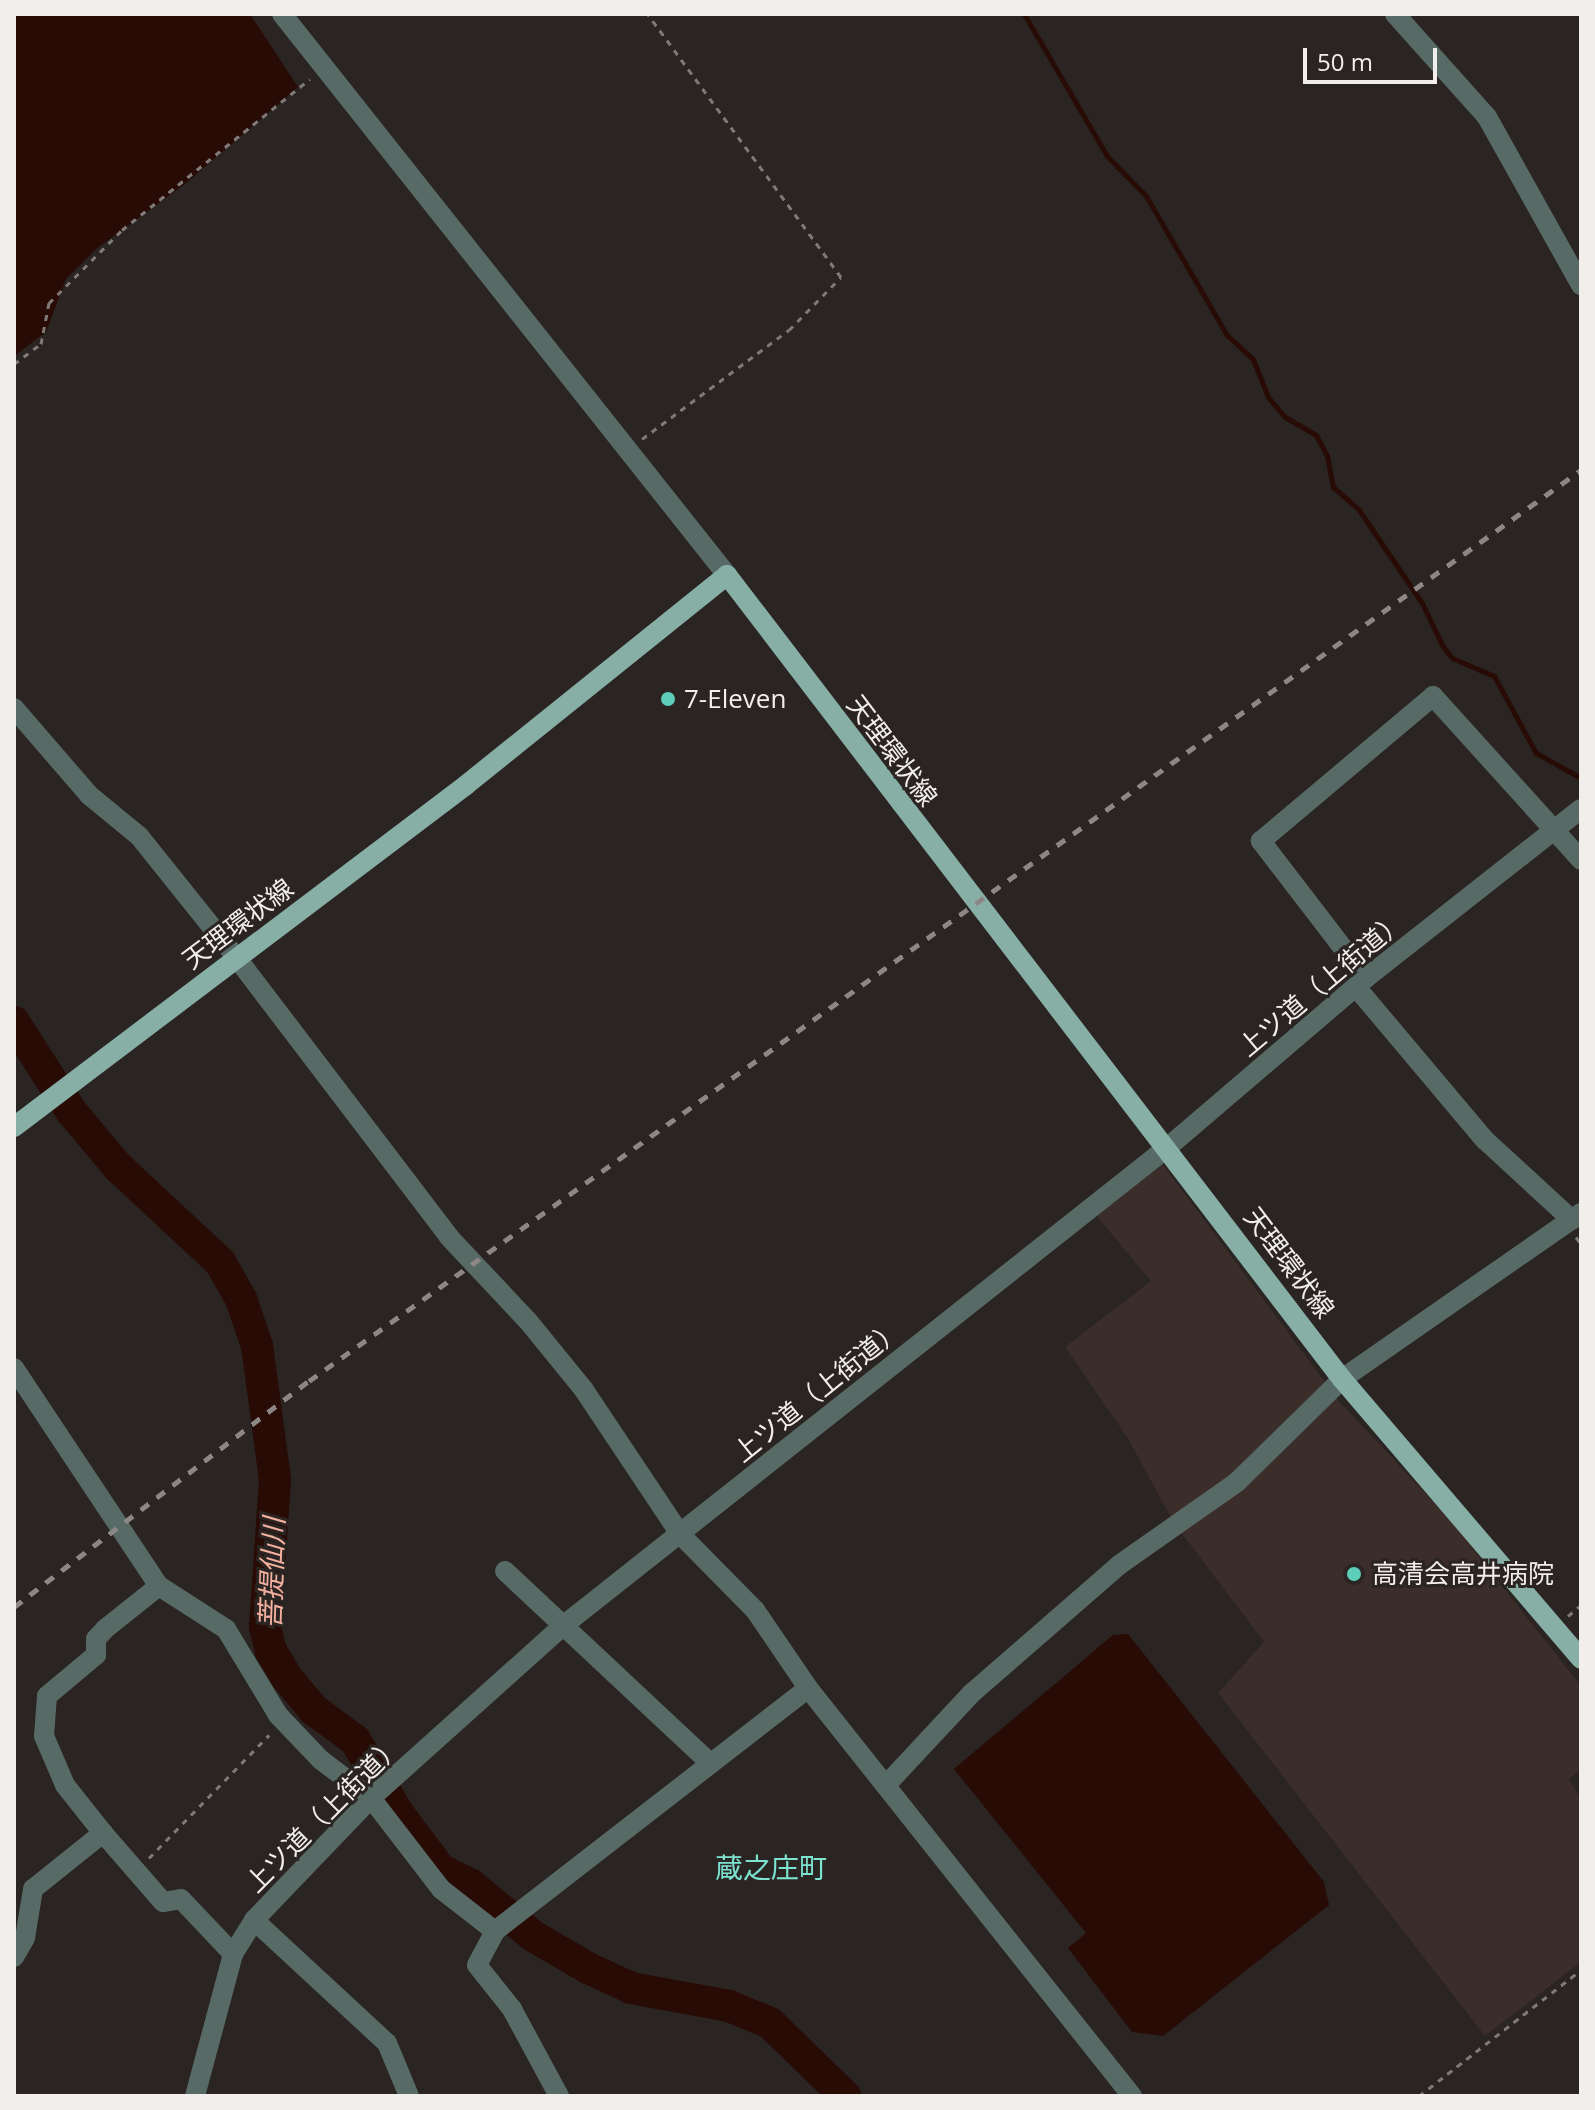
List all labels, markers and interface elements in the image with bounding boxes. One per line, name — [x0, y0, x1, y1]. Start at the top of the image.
scale bar — [1307, 32, 1441, 82]
text: 50 m — [1317, 45, 1373, 78]
place label: 7-Eleven — [684, 683, 786, 715]
marker: 7-Eleven — [659, 690, 677, 708]
street label: 天理環状線 — [840, 690, 944, 812]
street label: 天理環状線 — [177, 872, 299, 976]
street label: 上ツ道（上街道） — [1232, 905, 1412, 1063]
street label: 天理環状線 — [1237, 1202, 1341, 1324]
street label: 上ツ道（上街道） — [727, 1313, 909, 1469]
water label: 菩提仙川 — [252, 1516, 290, 1630]
place label: 高清会高井病院 — [1372, 1558, 1554, 1590]
marker: 高清会高井病院 — [1343, 1563, 1365, 1585]
street label: 上ツ道（上街道） — [239, 1729, 409, 1899]
district label: 蔵之庄町 — [715, 1850, 827, 1884]

